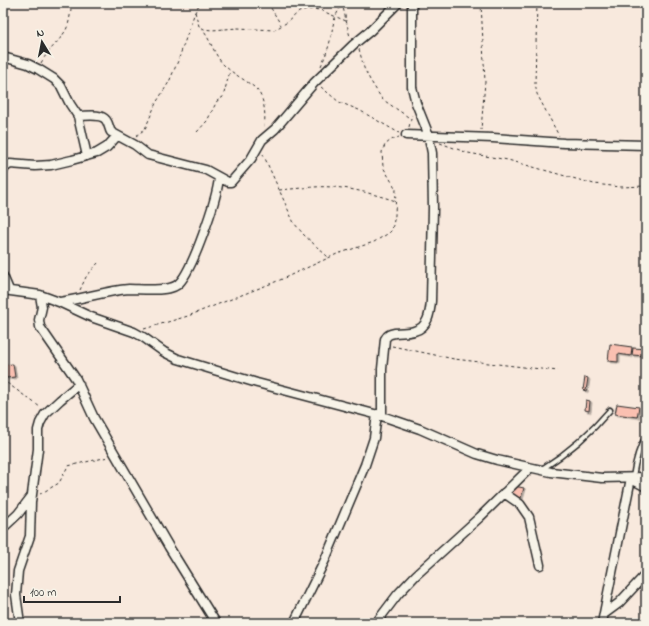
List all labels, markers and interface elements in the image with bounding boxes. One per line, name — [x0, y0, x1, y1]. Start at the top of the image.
north arrow — [22, 22, 62, 62]
text: N — [35, 25, 45, 42]
scale bar — [24, 578, 120, 604]
text: 100 m — [30, 584, 57, 602]

